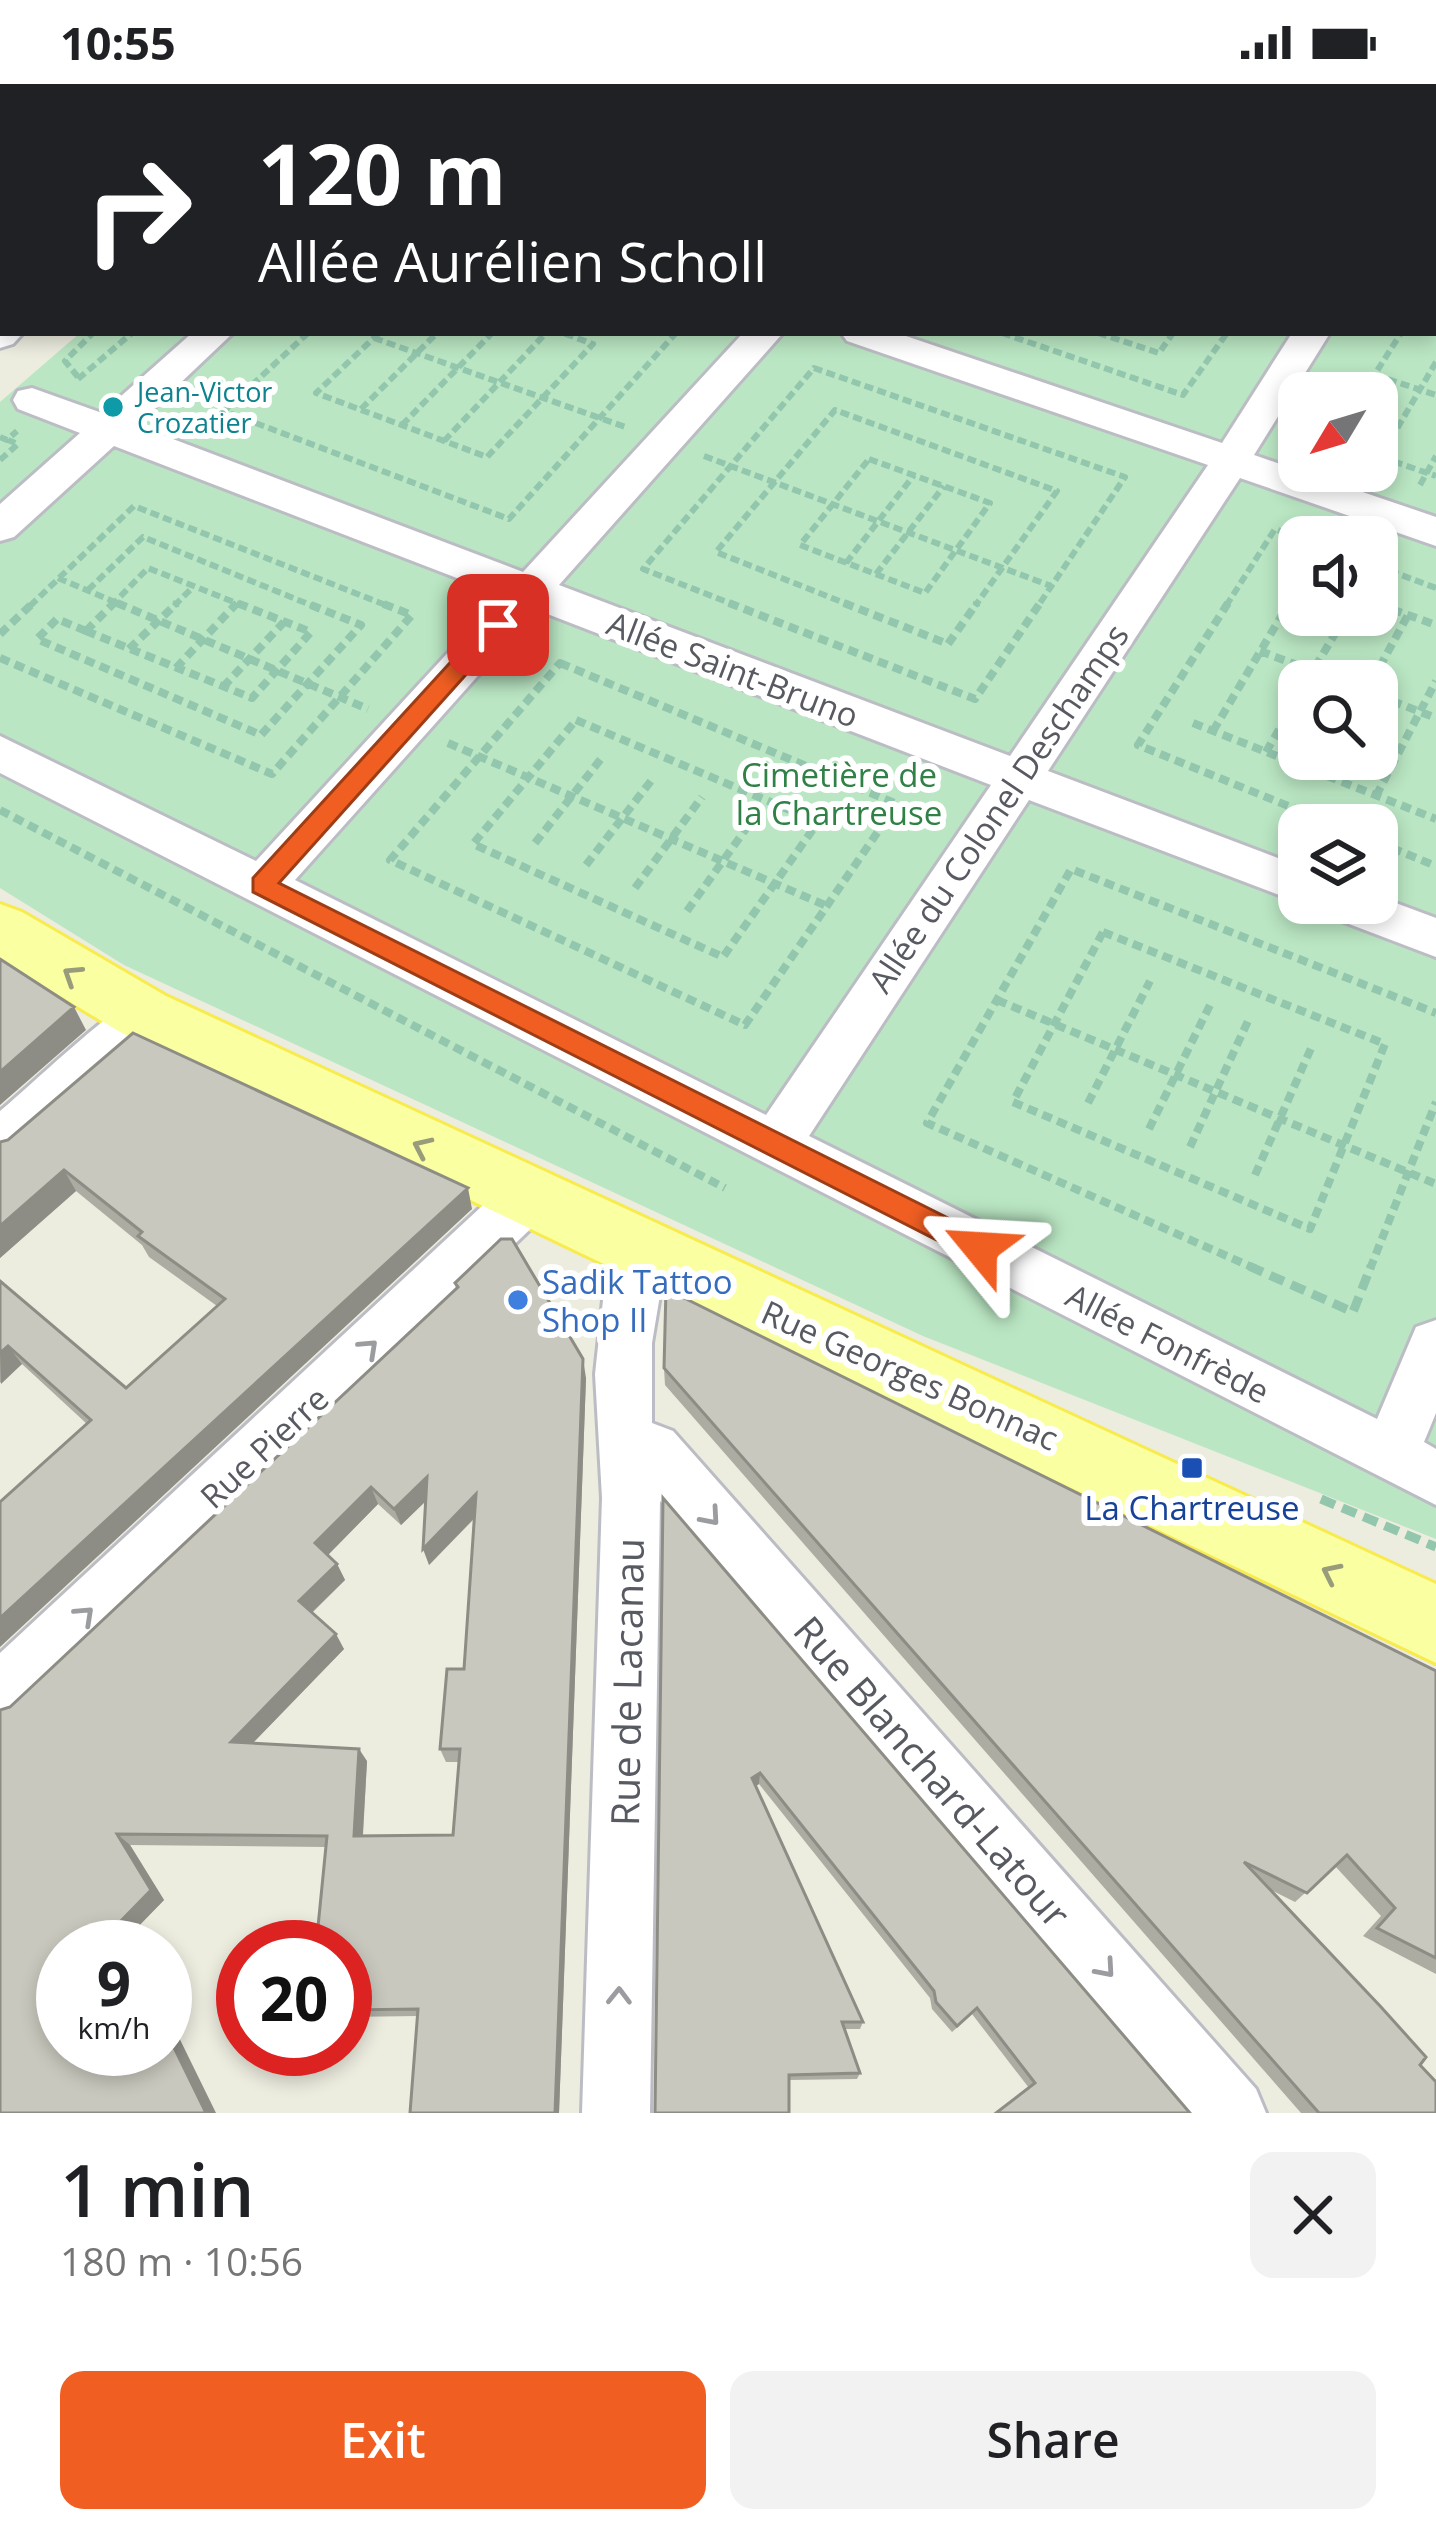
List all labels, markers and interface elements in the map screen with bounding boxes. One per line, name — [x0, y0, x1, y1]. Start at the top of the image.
text: 10:55 — [60, 12, 176, 73]
text: 120 m — [258, 115, 506, 230]
icon: right — [60, 132, 216, 288]
text: Allée Aurélien Scholl — [258, 224, 767, 298]
north arrow — [1278, 372, 1398, 492]
map controls — [1278, 372, 1398, 924]
place label: Jean-Victor Crozatier — [134, 373, 272, 441]
marker: Jean-Victor Crozatier — [100, 394, 126, 420]
button: sound — [1278, 516, 1398, 636]
pin — [447, 574, 549, 676]
icon: arrive — [465, 592, 531, 658]
street label: Allée Saint-Bruno — [601, 600, 865, 738]
street label: Allée du Colonel Deschamps — [858, 615, 1138, 1001]
button: search — [1278, 660, 1398, 780]
park label: Cimetière de la Chartreuse — [736, 752, 942, 835]
button: layers — [1278, 804, 1398, 924]
one-way arrow — [63, 967, 85, 989]
one-way arrow — [413, 1138, 434, 1161]
position arrow — [917, 1185, 1043, 1311]
place label: Sadik Tattoo Shop II — [542, 1259, 733, 1342]
street label: Allée Fonfrède — [1059, 1273, 1277, 1413]
marker: Sadik Tattoo Shop II — [505, 1287, 531, 1313]
street label: Rue Georges Bonnac — [755, 1289, 1065, 1461]
one-way arrow — [356, 1340, 377, 1362]
street label: Rue Pierre — [190, 1376, 338, 1518]
marker: La Chartreuse — [1179, 1455, 1205, 1481]
place label: La Chartreuse — [1084, 1485, 1300, 1530]
one-way arrow — [697, 1503, 719, 1525]
street label: Rue de Lacanau — [597, 1538, 655, 1826]
one-way arrow — [1322, 1564, 1343, 1587]
street label: Rue Blanchard-Latour — [783, 1604, 1083, 1938]
one-way arrow — [72, 1607, 93, 1629]
speed limit sign: 20 — [216, 1920, 372, 2076]
text: 9 — [97, 1942, 131, 2024]
one-way arrow — [1092, 1955, 1113, 1976]
one-way arrow — [605, 1986, 631, 2005]
text: km/h — [78, 2007, 150, 2048]
text: 1 min — [60, 2140, 254, 2238]
button: close — [1250, 2152, 1376, 2278]
text: 180 m · 10:56 — [60, 2234, 303, 2287]
button: Exit — [60, 2371, 706, 2509]
button: Share — [730, 2371, 1376, 2509]

